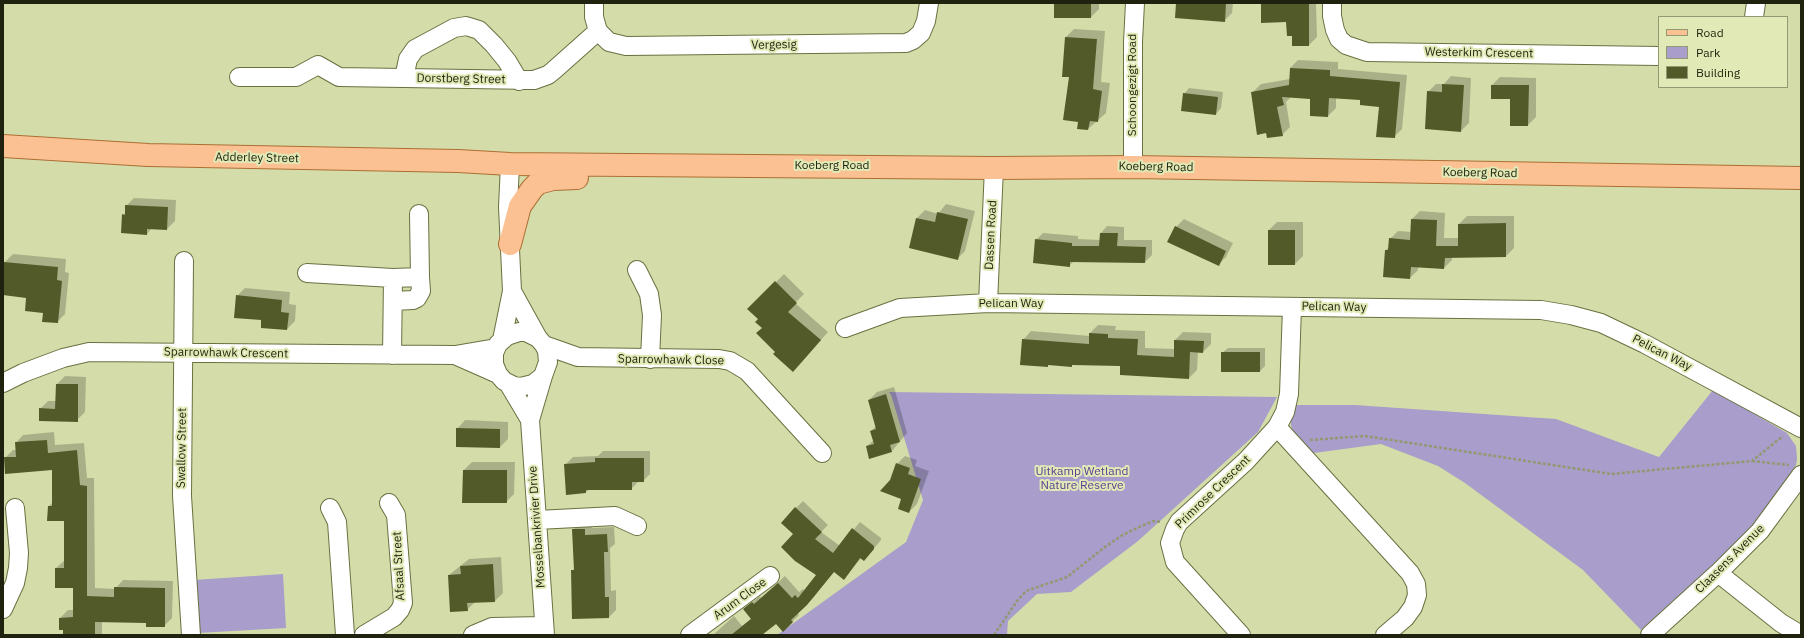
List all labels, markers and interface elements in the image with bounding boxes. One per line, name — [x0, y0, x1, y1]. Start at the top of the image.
legend — [1658, 16, 1788, 88]
text: Road — [1696, 25, 1724, 40]
street label: Schoongezigt Road — [1126, 34, 1140, 136]
street label: Vergesig — [751, 37, 797, 53]
street label: Westerkim Crescent — [1425, 45, 1533, 61]
text: Park — [1696, 45, 1720, 60]
text: Building — [1696, 65, 1740, 80]
street label: Dorstberg Street — [416, 71, 506, 87]
street label: Adderley Street — [215, 150, 299, 166]
street label: Koeberg Road — [794, 159, 870, 173]
street label: Koeberg Road — [1118, 159, 1194, 175]
street label: Koeberg Road — [1442, 165, 1518, 181]
street label: Dassen Road — [982, 200, 1000, 270]
street label: Pelican Way — [979, 297, 1043, 311]
street label: Pelican Way — [1301, 299, 1367, 315]
street label: Pelican Way — [1630, 332, 1694, 374]
street label: Sparrowhawk Crescent — [164, 345, 288, 361]
street label: Sparrowhawk Close — [618, 352, 724, 368]
street label: Swallow Street — [174, 408, 190, 488]
street label: Primrose Crescent — [1172, 452, 1254, 532]
street label: Mosselbankrivier Drive — [526, 465, 548, 589]
park label: Uitkamp Wetland Nature Reserve — [1035, 465, 1129, 493]
street label: Claasens Avenue — [1693, 522, 1767, 596]
street label: Afsaal Street — [390, 531, 408, 601]
street label: Arum Close — [711, 575, 769, 623]

